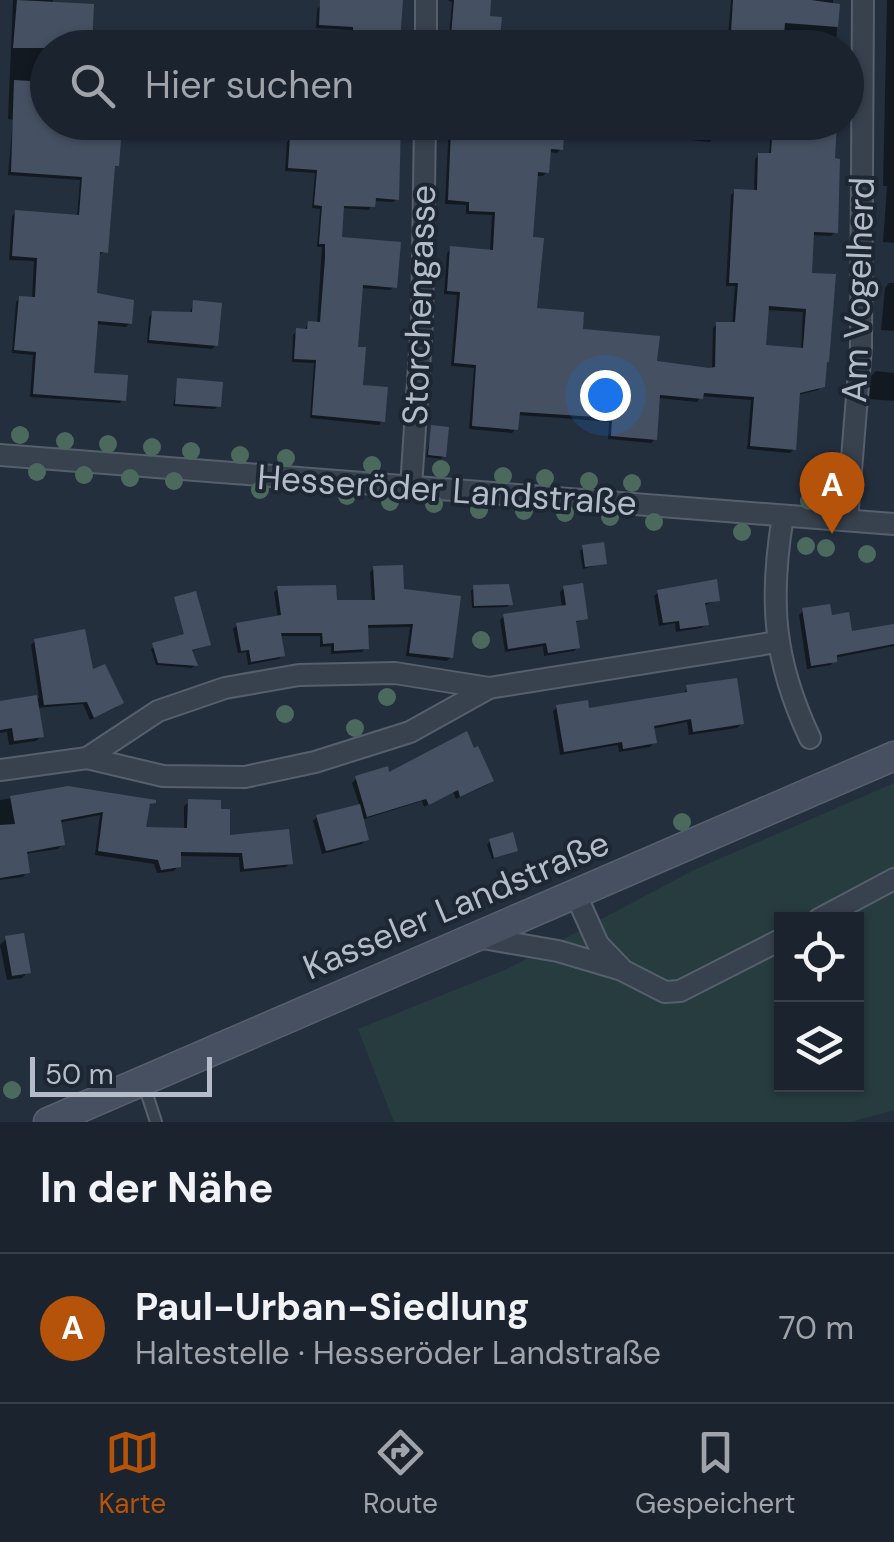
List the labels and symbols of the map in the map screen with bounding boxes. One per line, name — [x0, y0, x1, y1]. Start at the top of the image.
street label: Am Vogelherd — [831, 176, 885, 404]
street label: Storchengasse — [392, 184, 446, 426]
your location — [580, 370, 631, 421]
pin: A — [800, 452, 864, 534]
street label: Hesseröder Landstraße — [256, 454, 638, 526]
street label: Kasseler Landstraße — [296, 820, 616, 990]
scale bar — [30, 1052, 212, 1096]

